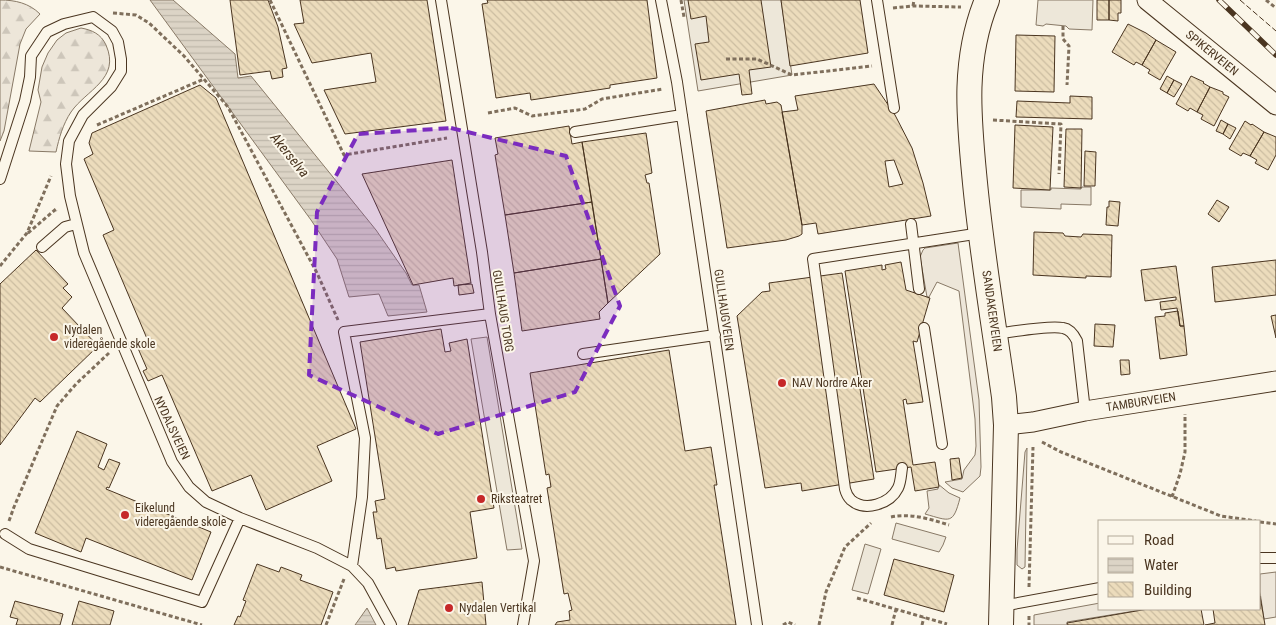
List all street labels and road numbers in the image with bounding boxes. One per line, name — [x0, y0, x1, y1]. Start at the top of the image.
street label: SPIKERVEIEN — [1183, 28, 1241, 78]
street label: GULLHAUGVEIEN — [711, 268, 737, 352]
street label: GULLHAUG TORG — [490, 269, 516, 353]
street label: SANDAKERVEIEN — [979, 269, 1005, 353]
street label: TAMBURVEIEN — [1105, 390, 1177, 414]
street label: NYDALSVEIEN — [151, 394, 193, 462]

